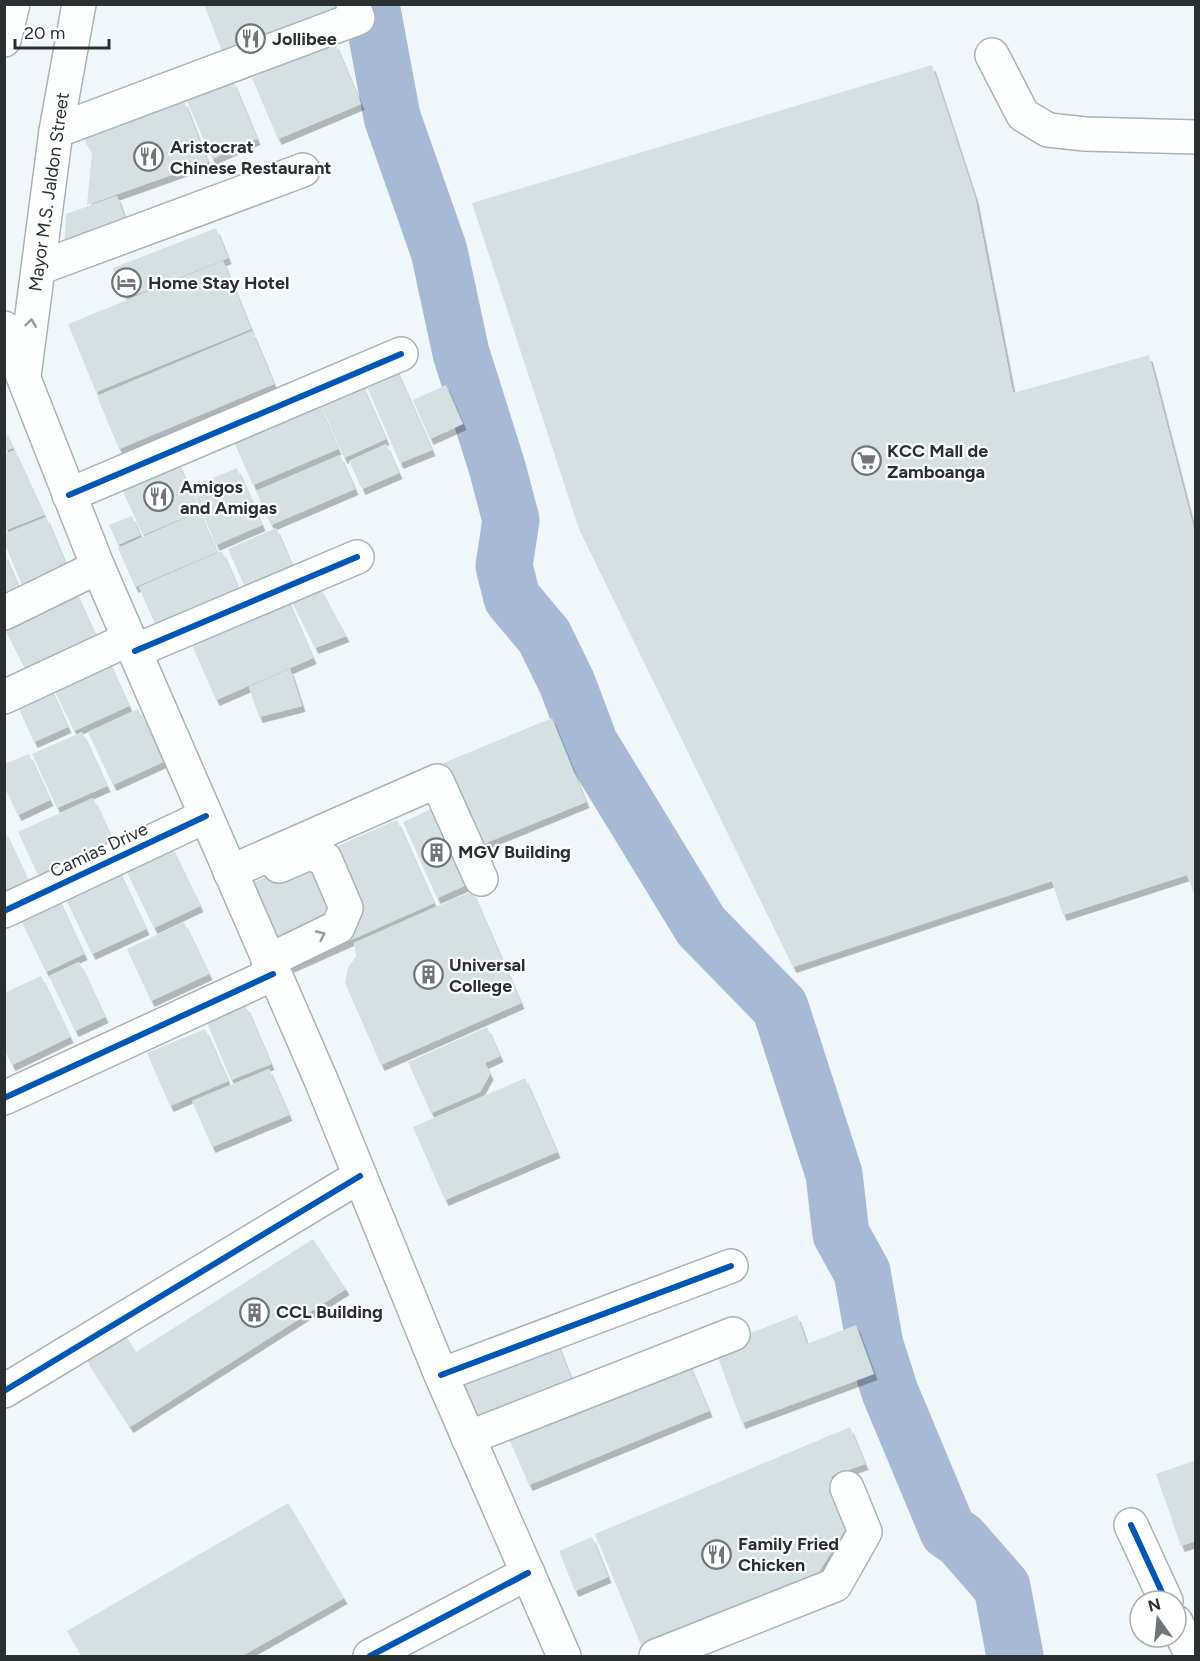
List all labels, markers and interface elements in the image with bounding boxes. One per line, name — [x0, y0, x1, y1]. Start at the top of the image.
scale bar — [15, 12, 110, 50]
text: 20 m — [24, 22, 65, 44]
restaurant icon: Jollibee — [235, 23, 267, 55]
place label: Jollibee — [272, 28, 337, 50]
street label: Mayor M.S. Jaldon Street — [24, 91, 74, 293]
place label: Aristocrat Chinese Restaurant — [170, 136, 332, 179]
restaurant icon: Aristocrat Chinese Restaurant — [133, 141, 165, 173]
hotel icon: Home Stay Hotel — [111, 267, 143, 299]
place label: Home Stay Hotel — [148, 272, 289, 294]
one-way arrow — [25, 318, 37, 327]
place label: KCC Mall de Zamboanga — [887, 440, 988, 483]
supermarket icon: KCC Mall de Zamboanga — [850, 445, 882, 477]
place label: Amigos and Amigas — [180, 476, 277, 519]
restaurant icon: Amigos and Amigas — [143, 481, 175, 513]
street label: Camias Drive — [47, 818, 152, 882]
building icon: MGV Building — [421, 836, 453, 868]
place label: MGV Building — [458, 841, 571, 863]
one-way arrow — [314, 931, 325, 943]
place label: Universal College — [449, 954, 526, 997]
building icon: Universal College — [412, 959, 444, 991]
building icon: CCL Building — [239, 1296, 271, 1328]
place label: CCL Building — [276, 1301, 383, 1323]
place label: Family Fried Chicken — [738, 1533, 839, 1576]
restaurant icon: Family Fried Chicken — [701, 1538, 733, 1570]
north arrow — [1128, 1589, 1188, 1649]
text: N — [1146, 1594, 1163, 1616]

